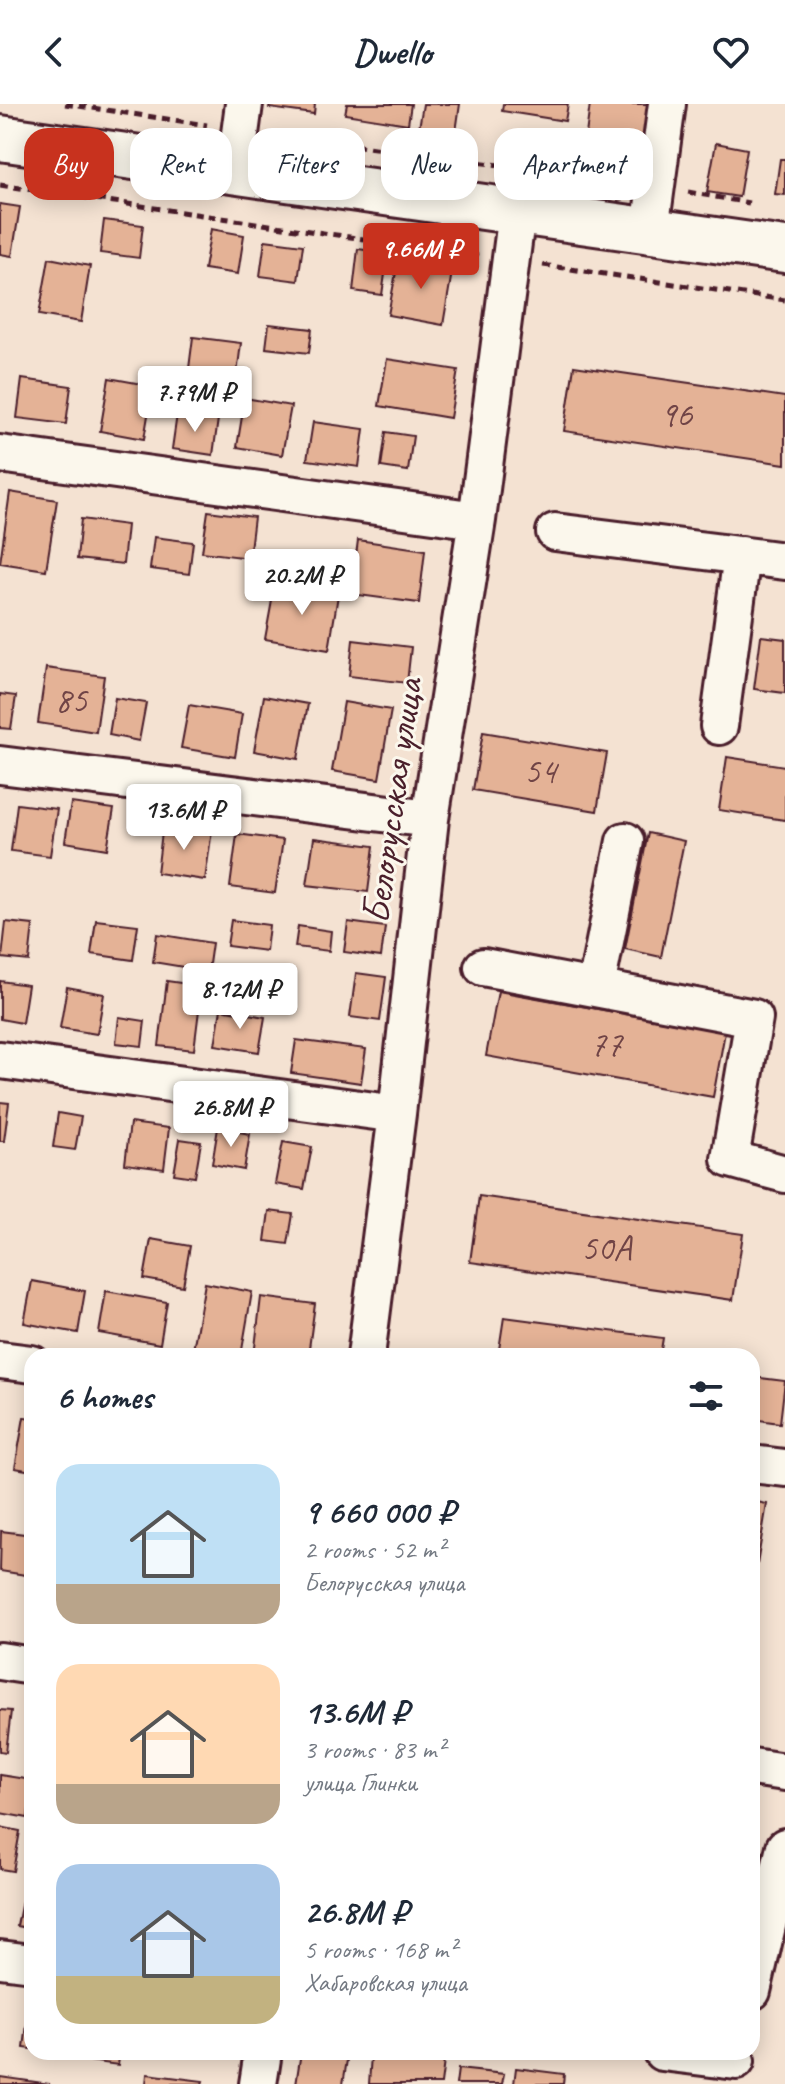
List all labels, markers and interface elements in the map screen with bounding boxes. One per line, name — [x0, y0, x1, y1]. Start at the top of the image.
text: Dwello — [353, 29, 432, 75]
icon: back — [32, 30, 76, 74]
icon: heart — [709, 30, 753, 74]
chip: Buy — [24, 128, 114, 200]
chip: Rent — [130, 128, 232, 200]
chip: Filters — [248, 128, 365, 200]
chip: New — [381, 128, 478, 200]
chip: Apartment — [494, 128, 653, 200]
pin: 9.66M ₽ — [347, 223, 495, 291]
text: 9.66M ₽ — [381, 232, 461, 265]
pin: 7.79M ₽ — [121, 366, 269, 434]
text: 7.79M ₽ — [156, 375, 234, 408]
house number: 96 — [660, 391, 694, 437]
pin: 20.2M ₽ — [228, 549, 376, 617]
text: 20.2M ₽ — [263, 558, 341, 591]
street label: Белорусская улица — [350, 672, 434, 927]
house number: 85 — [55, 677, 89, 723]
house number: 54 — [524, 748, 560, 794]
pin: 13.6M ₽ — [110, 784, 258, 852]
text: 13.6M ₽ — [144, 793, 224, 826]
pin: 8.12M ₽ — [166, 963, 314, 1031]
text: 8.12M ₽ — [201, 972, 279, 1005]
house number: 77 — [590, 1021, 624, 1067]
pin: 26.8M ₽ — [157, 1081, 305, 1149]
text: 26.8M ₽ — [191, 1090, 271, 1123]
house number: 50А — [581, 1225, 633, 1271]
icon: filters — [684, 1374, 728, 1418]
text: 6 homes — [56, 1375, 153, 1418]
text: 9 660 000 ₽ — [304, 1490, 454, 1533]
icon: home — [120, 1496, 216, 1592]
text: 2 rooms · 52 m² — [304, 1533, 445, 1566]
text: Белорусская улица — [304, 1566, 464, 1599]
text: 13.6M ₽ — [304, 1690, 408, 1733]
icon: home — [120, 1696, 216, 1792]
text: 3 rooms · 83 m² — [304, 1733, 445, 1766]
text: улица Глинки — [304, 1766, 417, 1799]
text: 26.8M ₽ — [304, 1890, 408, 1933]
icon: home — [120, 1896, 216, 1992]
text: 5 rooms · 168 m² — [304, 1933, 456, 1966]
text: Хабаровская улица — [304, 1966, 467, 1999]

